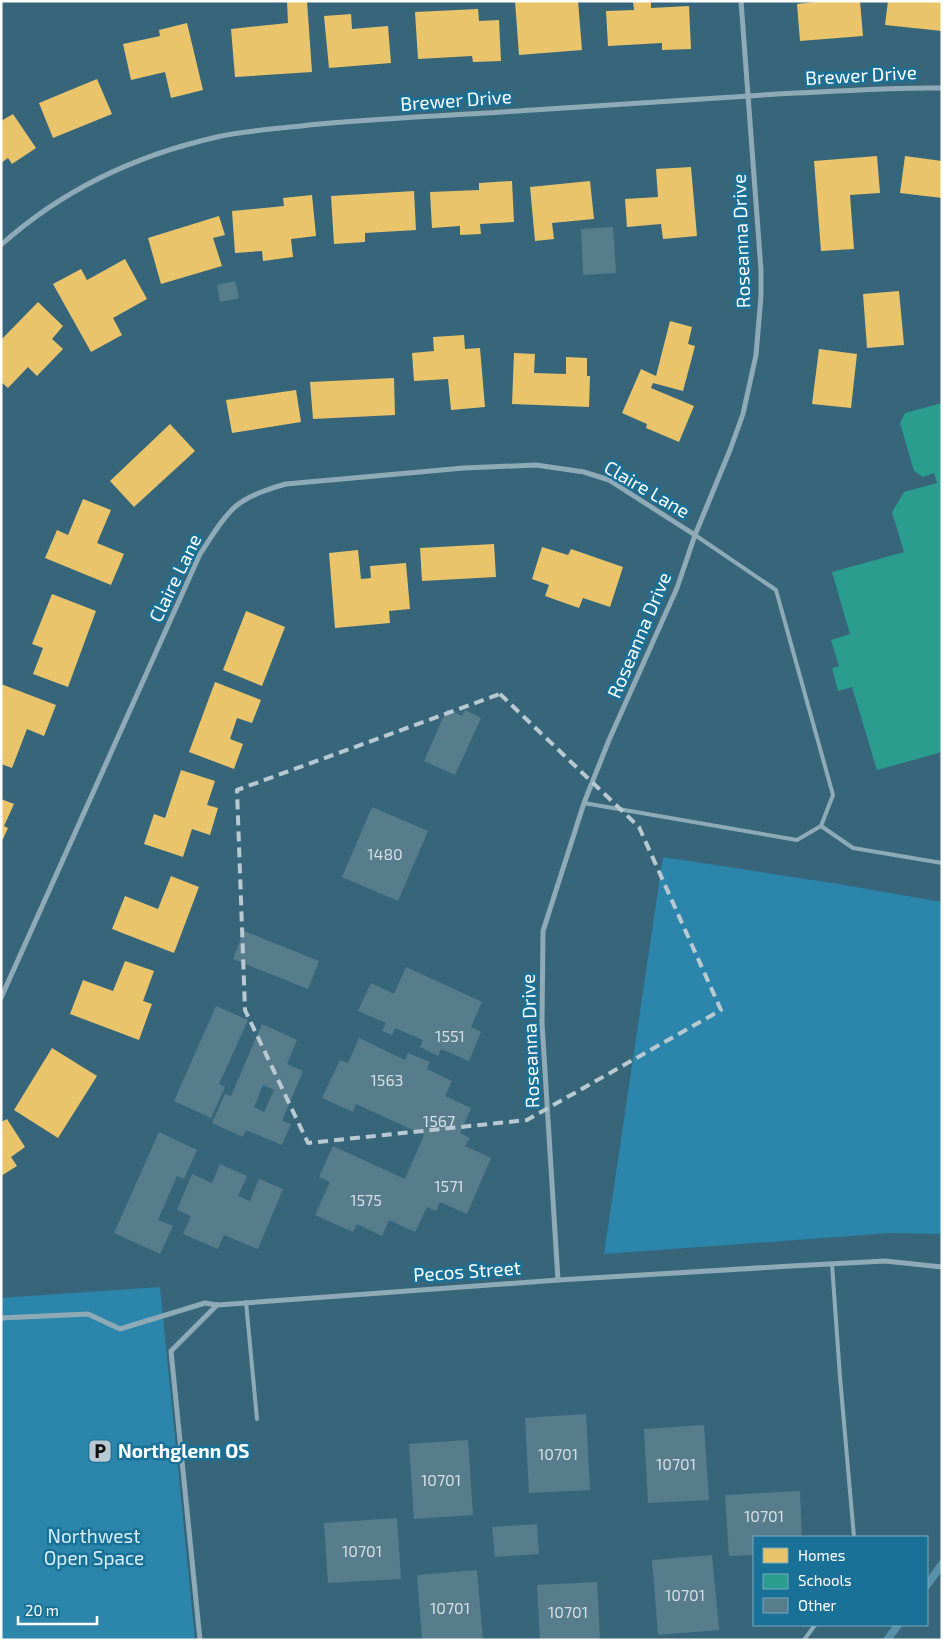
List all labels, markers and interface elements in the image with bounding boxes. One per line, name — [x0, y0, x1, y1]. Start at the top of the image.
street label: Brewer Drive — [805, 60, 917, 89]
street label: Brewer Drive — [399, 84, 512, 115]
street label: Roseanna Drive — [727, 173, 754, 309]
street label: Claire Lane — [600, 455, 694, 522]
street label: Claire Lane — [143, 530, 206, 625]
street label: Roseanna Drive — [602, 568, 675, 701]
house number: 1480 — [367, 844, 403, 863]
street label: Roseanna Drive — [516, 973, 543, 1109]
house number: 1551 — [435, 1026, 465, 1045]
house number: 1563 — [371, 1070, 404, 1089]
house number: 1567 — [423, 1111, 455, 1130]
house number: 1571 — [434, 1176, 464, 1195]
house number: 1575 — [350, 1190, 382, 1209]
street label: Pecos Street — [412, 1255, 522, 1286]
parking icon: Northglenn OS — [87, 1438, 113, 1464]
place label: Northglenn OS — [118, 1439, 249, 1462]
house number: 10701 — [538, 1444, 578, 1463]
house number: 10701 — [656, 1454, 696, 1473]
house number: 10701 — [421, 1470, 461, 1489]
house number: 10701 — [744, 1506, 784, 1525]
park label: Northwest Open Space — [44, 1524, 144, 1569]
legend — [753, 1536, 928, 1626]
house number: 10701 — [342, 1541, 382, 1560]
text: Homes — [798, 1546, 845, 1564]
text: Schools — [798, 1571, 852, 1589]
house number: 10701 — [665, 1585, 705, 1604]
scale bar — [18, 1594, 96, 1626]
text: Other — [798, 1596, 837, 1614]
house number: 10701 — [430, 1598, 470, 1617]
text: 20 m — [25, 1601, 59, 1619]
house number: 10701 — [548, 1602, 588, 1621]

